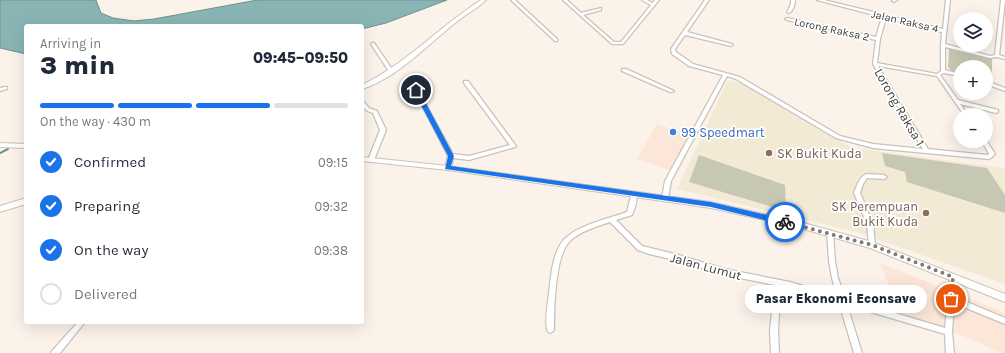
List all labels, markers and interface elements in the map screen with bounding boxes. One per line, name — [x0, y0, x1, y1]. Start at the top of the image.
street label: Jalan Raksa 4 — [870, 7, 940, 36]
map controls — [953, 12, 993, 148]
button: layers — [953, 12, 993, 52]
street label: Lorong Raksa 2 — [793, 15, 871, 44]
text: Arriving in — [40, 36, 101, 51]
text: 09:45–09:50 — [253, 49, 348, 67]
text: 3 min — [40, 50, 115, 81]
button: + — [953, 60, 993, 100]
street label: Lorong Raksa 1 — [871, 66, 928, 149]
pin — [399, 73, 433, 107]
icon: home — [405, 79, 427, 101]
button: − — [953, 108, 993, 148]
text: On the way · 430 m — [40, 114, 151, 129]
place label: 99 Speedmart — [681, 125, 765, 140]
marker: 99 Speedmart — [668, 127, 678, 137]
place label: SK Bukit Kuda — [777, 146, 862, 161]
marker: SK Bukit Kuda — [764, 148, 774, 158]
icon: check — [40, 151, 62, 173]
text: Confirmed — [74, 153, 146, 171]
text: 09:15 — [318, 155, 348, 170]
icon: check — [40, 195, 62, 217]
text: Preparing — [74, 197, 140, 215]
text: 09:32 — [315, 199, 348, 214]
place label: SK Perempuan Bukit Kuda — [831, 199, 918, 229]
courier — [765, 202, 805, 242]
marker: SK Perempuan Bukit Kuda — [921, 208, 931, 218]
icon: bike — [774, 211, 796, 233]
icon: check — [40, 239, 62, 261]
text: On the way — [74, 241, 148, 259]
text: 09:38 — [314, 243, 348, 258]
street label: Jalan Lumut — [669, 250, 743, 283]
pin — [934, 282, 968, 316]
text: Delivered — [74, 285, 138, 303]
callout: Pasar Ekonomi Econsave — [745, 285, 927, 313]
icon: bag — [940, 288, 962, 310]
text: Pasar Ekonomi Econsave — [756, 291, 916, 306]

